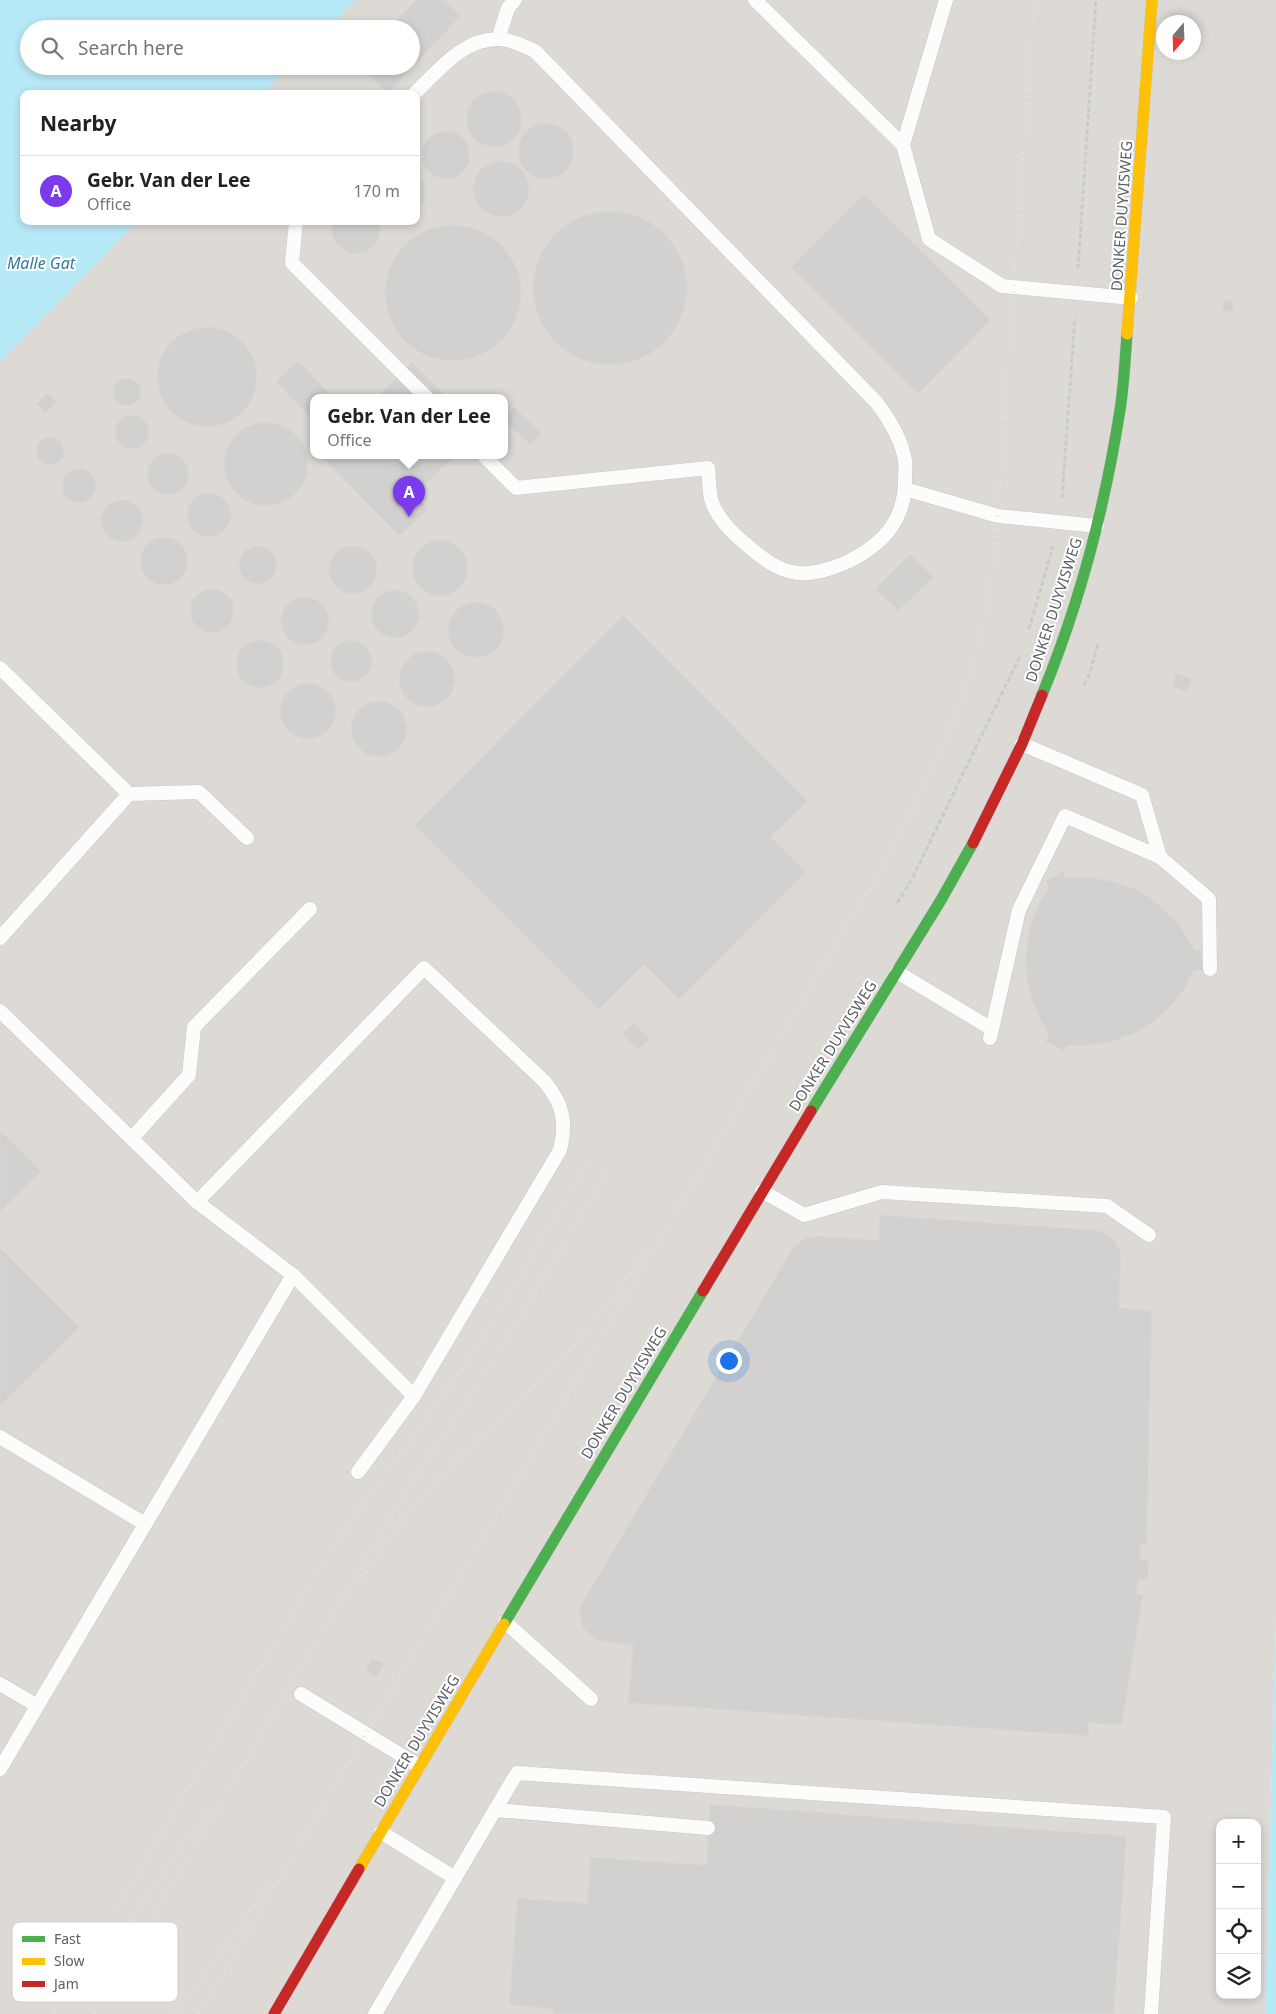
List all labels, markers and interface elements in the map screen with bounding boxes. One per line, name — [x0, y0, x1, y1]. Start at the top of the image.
north arrow — [1156, 15, 1201, 60]
search box — [20, 20, 420, 75]
icon: search — [38, 34, 66, 62]
text: Search here — [78, 35, 184, 61]
text: Nearby — [40, 109, 116, 137]
street label: DONKER DUYVISWEG — [1106, 140, 1136, 292]
text: Gebr. Van der Lee — [87, 167, 251, 193]
text: A — [50, 180, 62, 202]
text: 170 m — [353, 180, 400, 202]
text: Office — [87, 193, 131, 215]
water label: Malle Gat — [7, 252, 76, 274]
popup — [310, 394, 508, 459]
text: Gebr. Van der Lee — [327, 403, 491, 429]
text: Office — [327, 429, 372, 451]
pin: A — [393, 476, 425, 517]
street label: DONKER DUYVISWEG — [1020, 535, 1086, 685]
street label: DONKER DUYVISWEG — [784, 976, 881, 1115]
street label: DONKER DUYVISWEG — [576, 1323, 671, 1462]
your location — [716, 1348, 742, 1374]
street label: DONKER DUYVISWEG — [369, 1671, 464, 1810]
map controls — [1216, 1819, 1261, 1999]
button: + — [1216, 1819, 1261, 1864]
button: − — [1216, 1864, 1261, 1909]
button: locate — [1216, 1909, 1261, 1954]
legend — [12, 1922, 178, 2002]
text: Fast — [54, 1929, 81, 1948]
text: Slow — [54, 1951, 85, 1970]
button: layers — [1216, 1954, 1261, 1999]
text: Jam — [52, 1974, 79, 1993]

